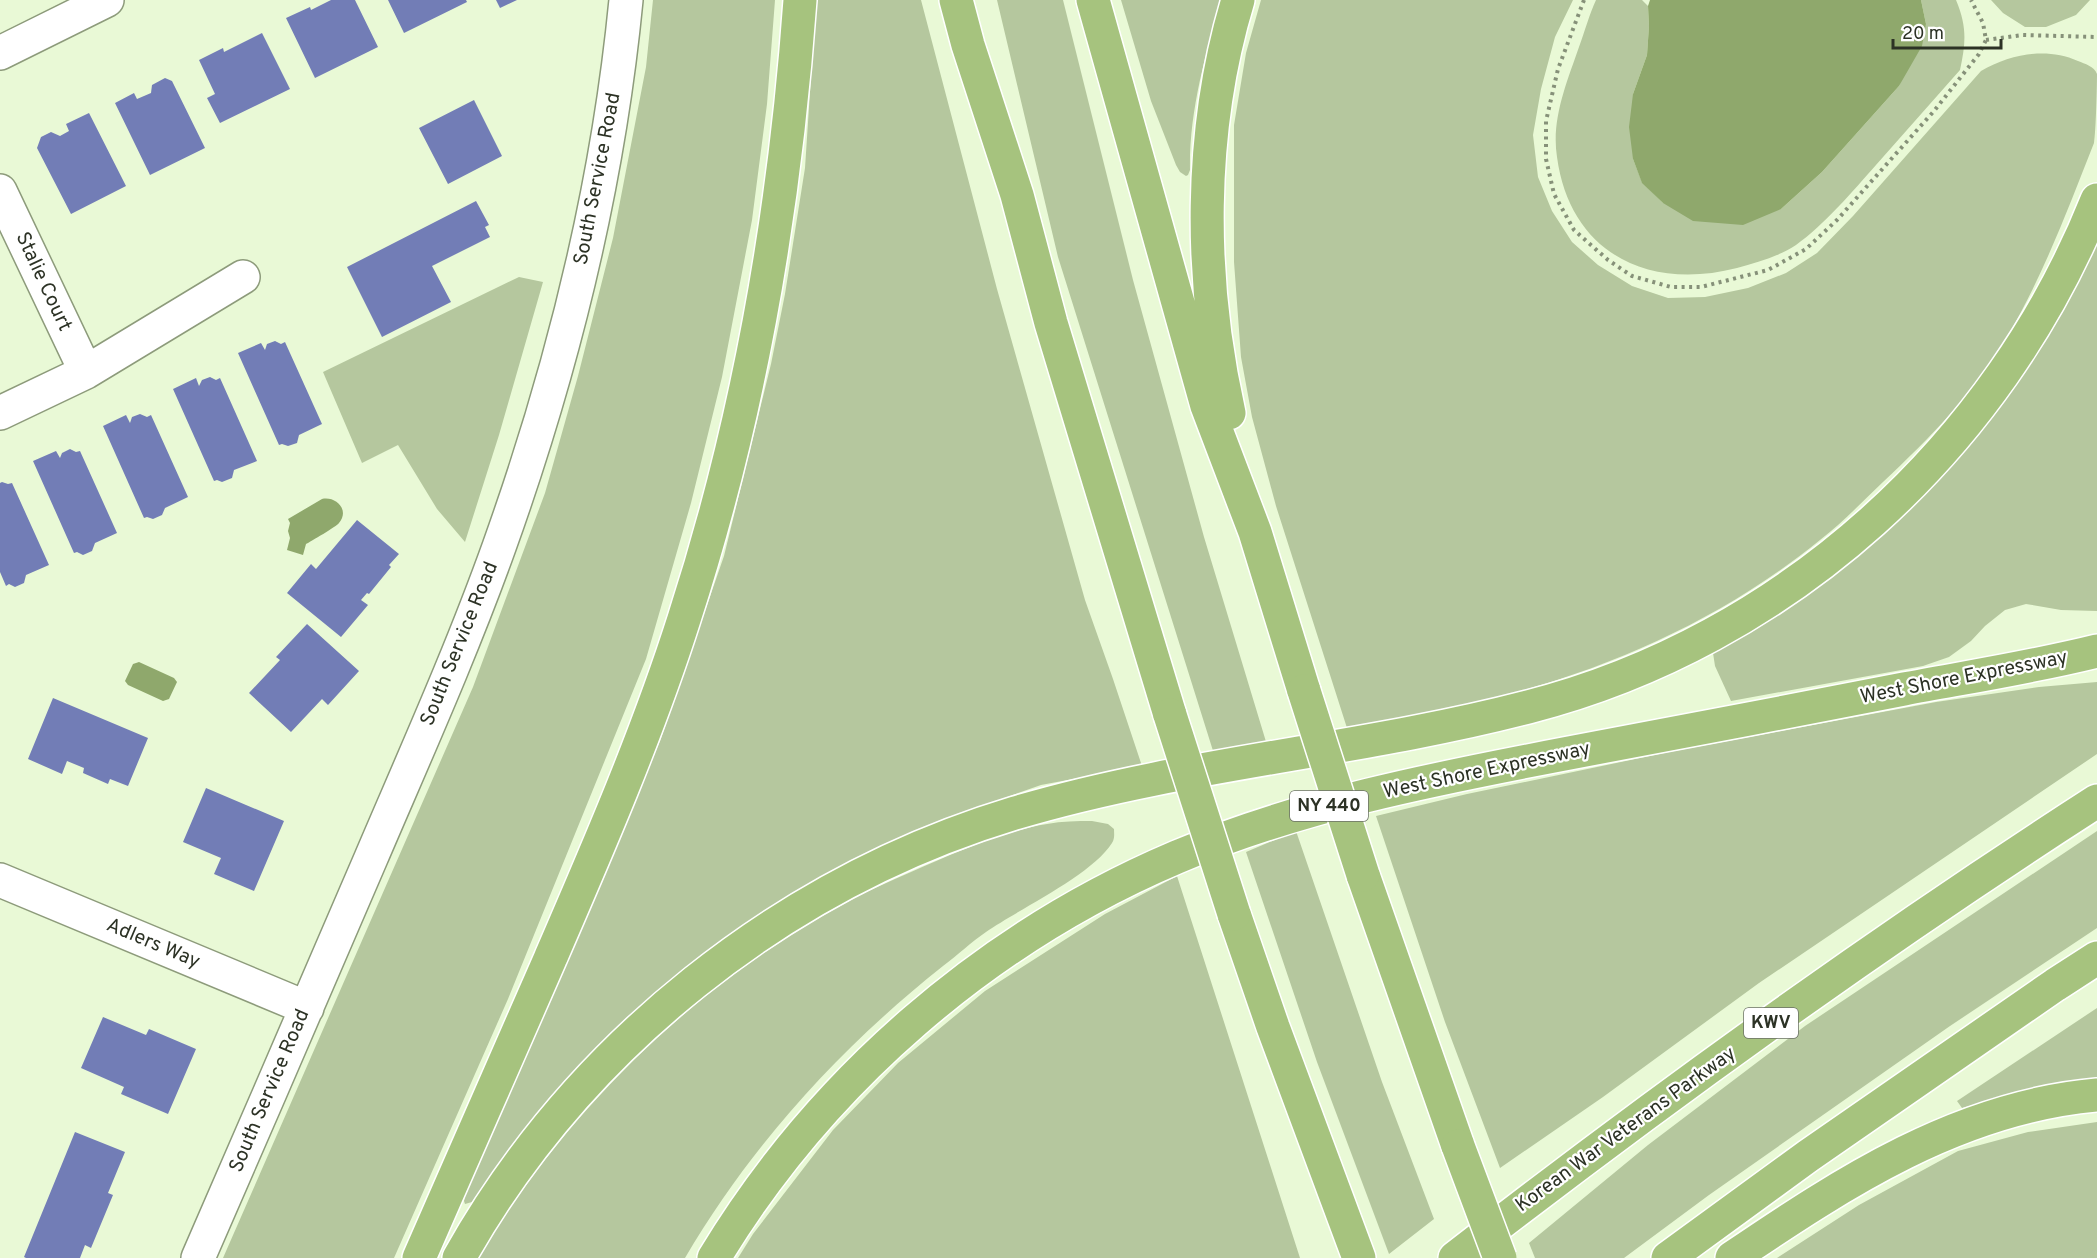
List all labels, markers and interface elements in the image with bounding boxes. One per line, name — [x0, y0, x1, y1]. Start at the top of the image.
scale bar — [1893, 12, 2001, 50]
text: 20 m — [1902, 23, 1944, 46]
street label: South Service Road — [569, 91, 627, 267]
street label: Stalie Court — [9, 228, 77, 336]
street label: South Service Road — [415, 558, 505, 730]
street label: West Shore Expressway — [1858, 645, 2070, 711]
street label: West Shore Expressway — [1381, 736, 1593, 806]
road number: NY 440 — [1290, 791, 1368, 821]
street label: Adlers Way — [102, 913, 204, 975]
street label: South Service Road — [224, 1005, 316, 1177]
road number: KWV — [1744, 1008, 1798, 1038]
street label: Korean War Veterans Parkway — [1511, 1041, 1741, 1219]

